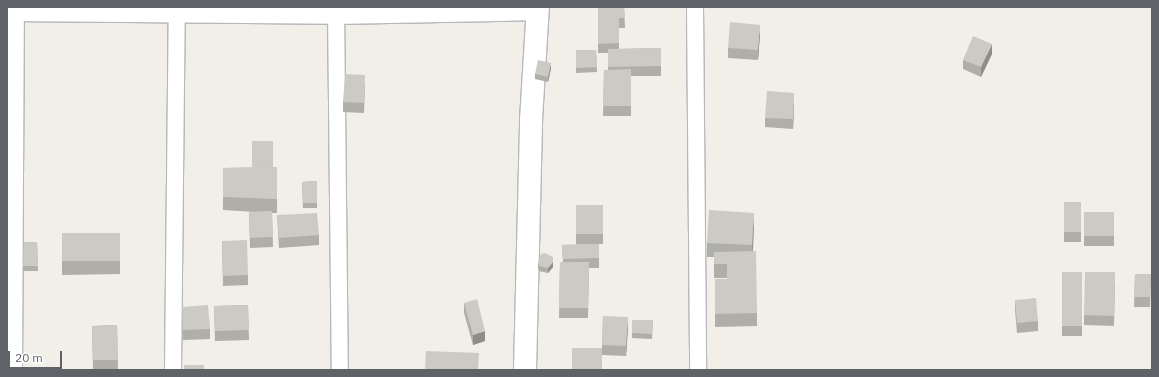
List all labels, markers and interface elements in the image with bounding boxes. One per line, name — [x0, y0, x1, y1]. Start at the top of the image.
scale bar — [10, 343, 64, 369]
text: 20 m — [15, 350, 43, 365]

